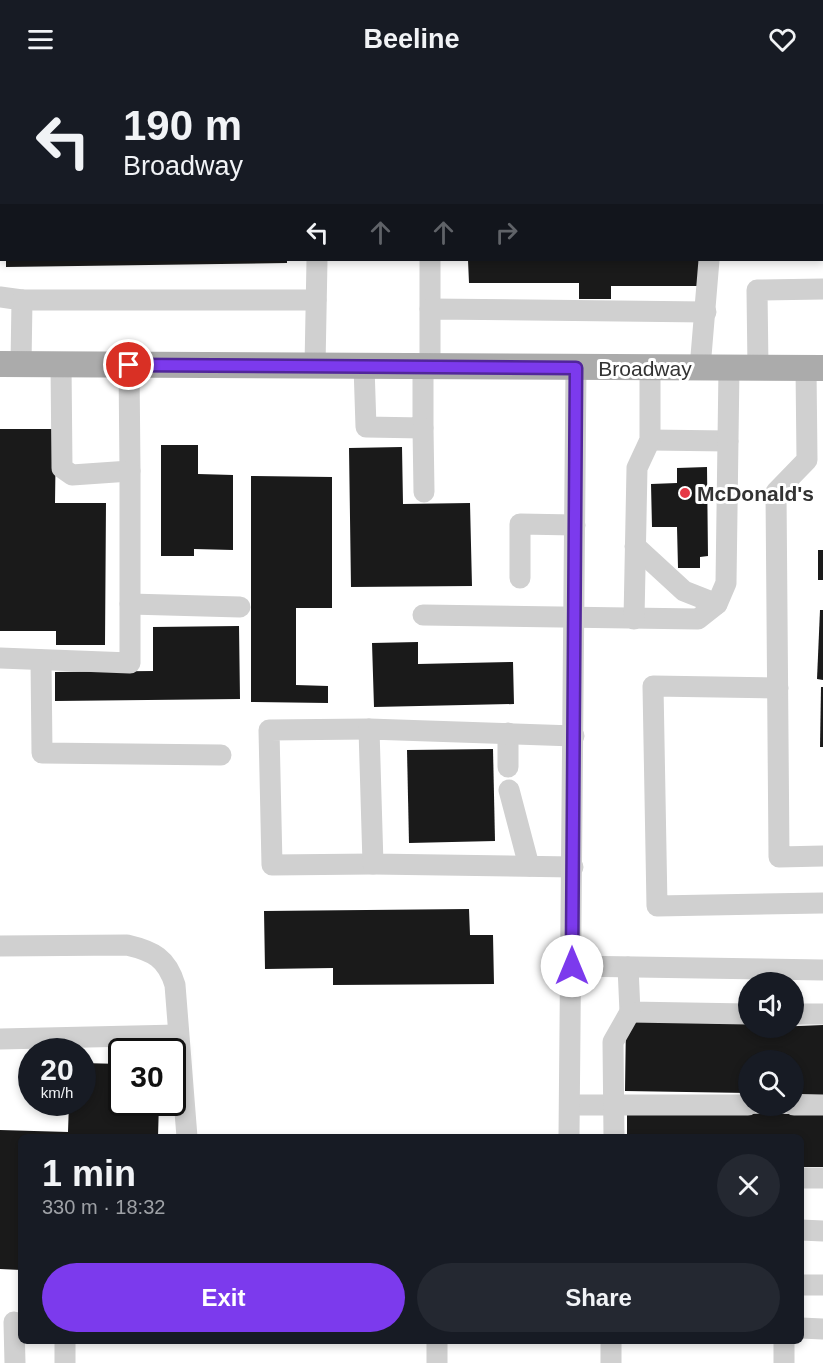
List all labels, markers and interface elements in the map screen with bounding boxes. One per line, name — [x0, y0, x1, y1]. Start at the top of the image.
icon: menu — [24, 23, 57, 56]
icon: heart — [766, 23, 799, 56]
text: Beeline — [363, 24, 460, 54]
icon: left — [24, 102, 102, 180]
text: 190 m — [123, 102, 242, 149]
text: Broadway — [123, 151, 243, 181]
icon: left — [301, 216, 334, 249]
icon: ahead — [364, 216, 397, 249]
icon: ahead — [427, 216, 460, 249]
icon: right — [490, 216, 523, 249]
pin — [103, 339, 154, 390]
icon: arrive — [112, 348, 145, 381]
street label: Broadway — [598, 357, 692, 380]
place label: McDonald's — [697, 482, 814, 505]
marker: McDonald's — [678, 486, 692, 500]
position arrow — [540, 934, 604, 998]
map controls — [738, 972, 804, 1116]
button: sound — [738, 972, 804, 1038]
speed limit sign: 30 — [108, 1038, 186, 1116]
button: search — [738, 1050, 804, 1116]
text: 20 — [40, 1053, 74, 1086]
text: km/h — [41, 1084, 73, 1101]
text: 1 min — [42, 1153, 136, 1194]
button: close — [717, 1154, 780, 1217]
text: 330 m · 18:32 — [42, 1196, 165, 1218]
button: Exit — [42, 1263, 405, 1332]
button: Share — [417, 1263, 780, 1332]

